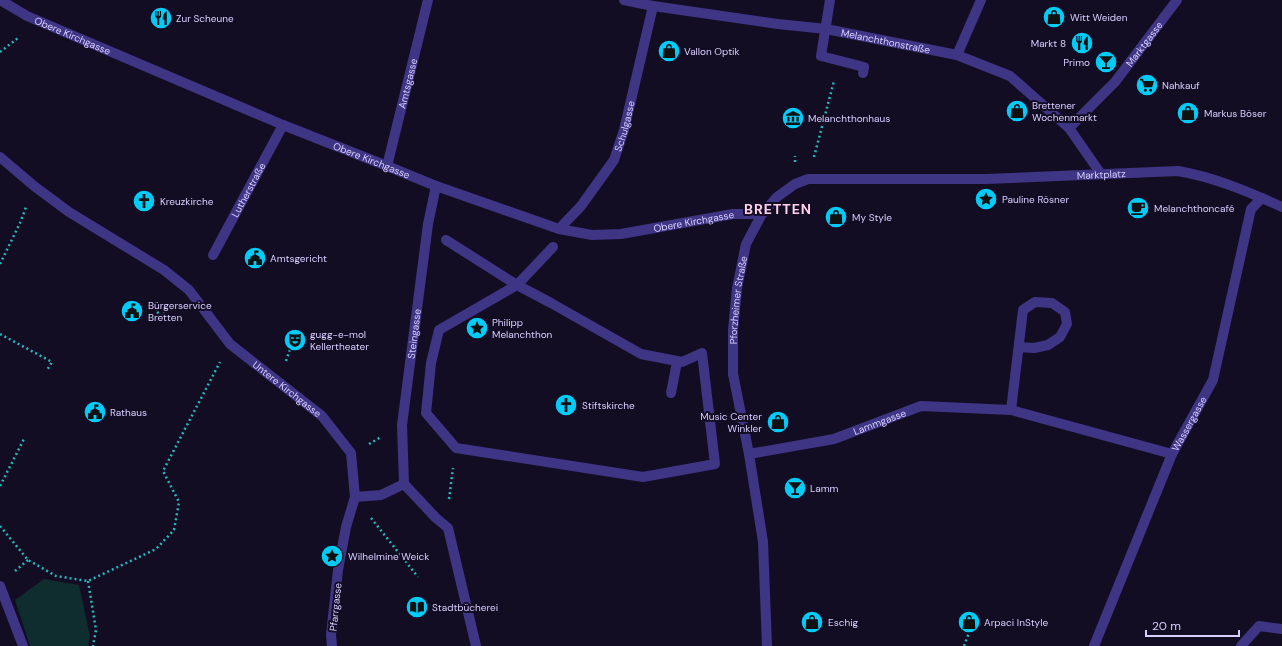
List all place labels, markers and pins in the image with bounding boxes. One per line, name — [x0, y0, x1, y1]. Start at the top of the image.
shop icon: Witt Weiden — [1041, 4, 1067, 30]
restaurant icon: Zur Scheune — [148, 5, 174, 31]
place label: Witt Weiden — [1070, 11, 1128, 24]
place label: Zur Scheune — [176, 12, 234, 25]
restaurant icon: Markt 8 — [1069, 30, 1095, 56]
place label: Markt 8 — [1031, 37, 1066, 50]
shop icon: Vallon Optik — [656, 38, 682, 64]
place label: Vallon Optik — [684, 45, 740, 58]
bar icon: Primo — [1093, 49, 1119, 75]
place label: Primo — [1063, 56, 1090, 69]
supermarket icon: Nahkauf — [1134, 72, 1160, 98]
place label: Nahkauf — [1162, 79, 1200, 92]
shop icon: Brettener Wochenmarkt — [1004, 98, 1030, 124]
place label: Brettener Wochenmarkt — [1032, 99, 1097, 124]
shop icon: Markus Böser — [1175, 100, 1201, 126]
museum icon: Melanchthonhaus — [780, 105, 806, 131]
place label: Markus Böser — [1204, 107, 1267, 120]
place label: Melanchthonhaus — [808, 112, 890, 125]
place icon: Pauline Rösner — [973, 186, 999, 212]
church icon: Kreuzkirche — [131, 188, 157, 214]
place label: Pauline Rösner — [1002, 193, 1069, 206]
place label: Kreuzkirche — [160, 195, 214, 208]
cafe icon: Melanchthoncafé — [1125, 195, 1151, 221]
place label: Melanchthoncafé — [1154, 202, 1235, 215]
shop icon: My Style — [823, 204, 849, 230]
place label: My Style — [852, 211, 892, 224]
public building icon: Amtsgericht — [242, 245, 268, 271]
place label: Amtsgericht — [270, 252, 327, 265]
public building icon: Bürgerservice Bretten — [119, 298, 145, 324]
place label: Bürgerservice Bretten — [148, 299, 212, 324]
place icon: Philipp Melanchthon — [464, 315, 490, 341]
place label: Philipp Melanchthon — [492, 316, 553, 341]
theatre icon: gugg-e-mol Kellertheater — [282, 327, 308, 353]
place label: gugg-e-mol Kellertheater — [310, 328, 369, 353]
church icon: Stiftskirche — [553, 392, 579, 418]
public building icon: Rathaus — [82, 399, 108, 425]
place label: Stiftskirche — [582, 399, 635, 412]
place label: Rathaus — [110, 406, 147, 419]
shop icon: Music Center Winkler — [765, 409, 791, 435]
place label: Music Center Winkler — [700, 410, 762, 435]
bar icon: Lamm — [782, 475, 808, 501]
place label: Lamm — [810, 482, 839, 495]
place icon: Wilhelmine Weick — [319, 543, 345, 569]
place label: Wilhelmine Weick — [348, 550, 429, 563]
library icon: Stadtbücherei — [404, 594, 430, 620]
place label: Stadtbücherei — [432, 601, 498, 614]
shop icon: Eschig — [799, 609, 825, 635]
shop icon: Arpaci InStyle — [956, 609, 982, 635]
place label: Eschig — [828, 616, 859, 629]
place label: Arpaci InStyle — [984, 616, 1048, 629]

